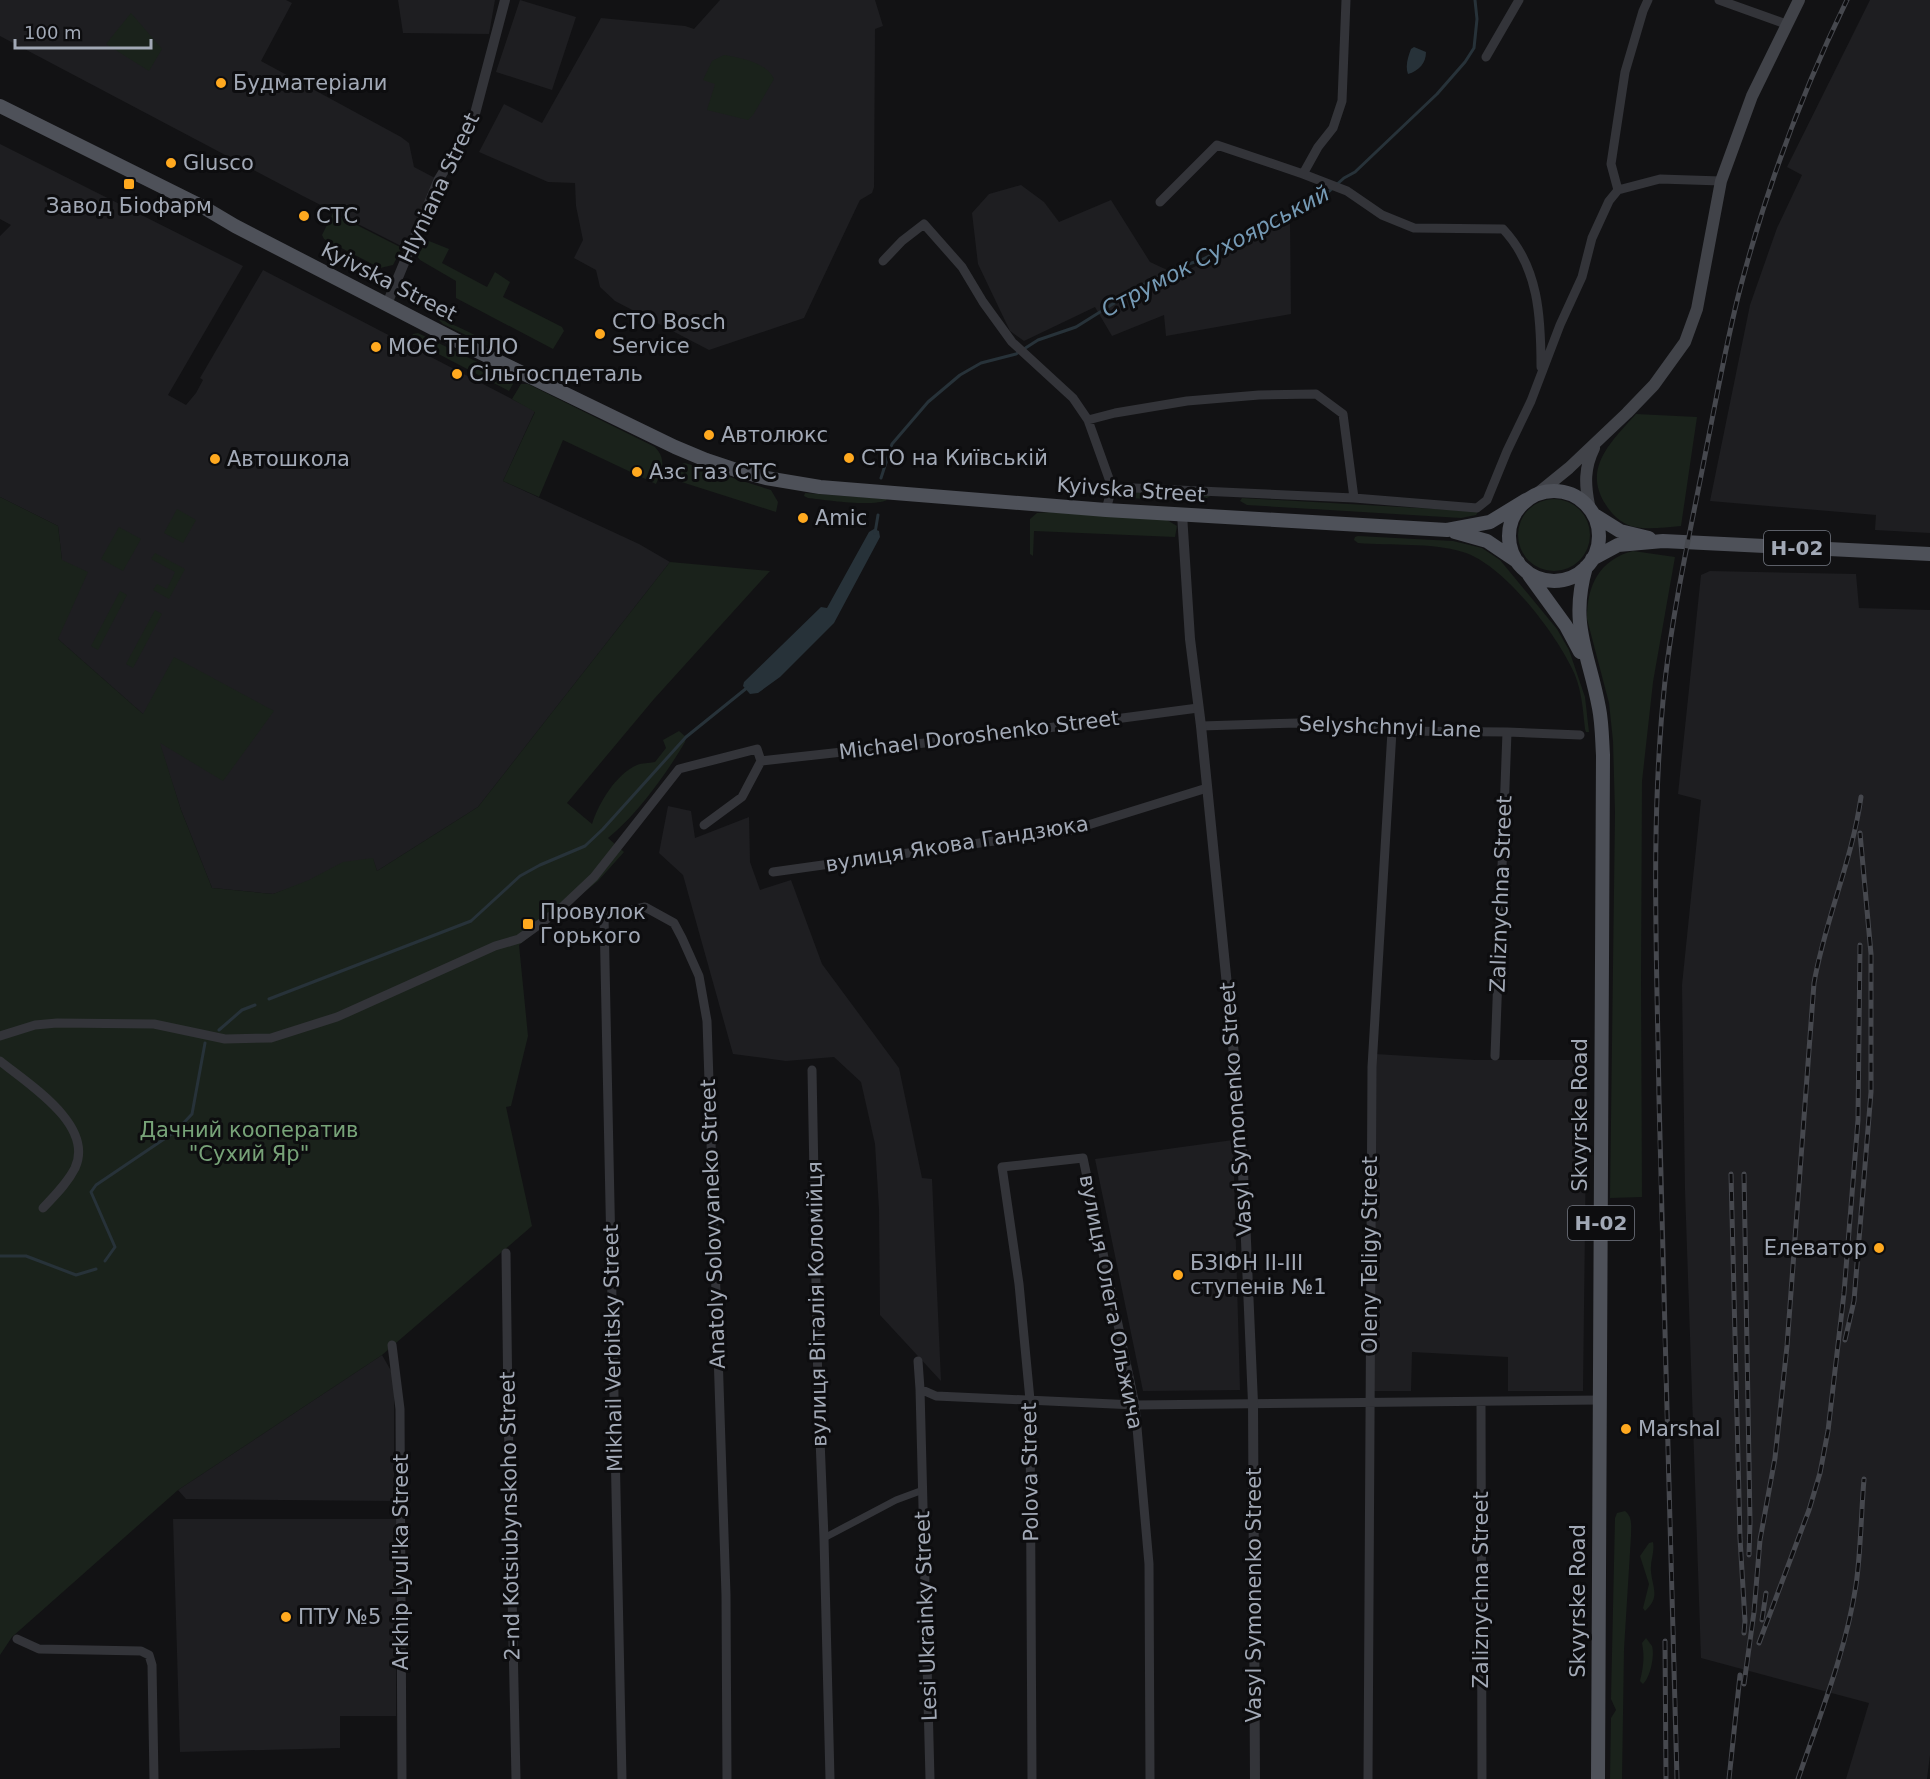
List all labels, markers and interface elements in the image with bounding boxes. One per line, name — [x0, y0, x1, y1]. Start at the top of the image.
scale bar — [15, 12, 152, 50]
text: 100 m — [24, 22, 82, 43]
place label: Будматеріали — [233, 71, 387, 95]
marker: Будматеріали — [214, 76, 228, 90]
street label: Hlyniana Street — [394, 109, 484, 267]
place label: Glusco — [183, 151, 254, 175]
marker: Glusco — [164, 156, 178, 170]
marker: Завод Біофарм — [122, 177, 136, 191]
water label: Струмок Сухоярський — [1097, 181, 1333, 322]
place label: Завод Біофарм — [46, 194, 212, 218]
place label: СТС — [316, 204, 358, 228]
marker: СТС — [297, 209, 311, 223]
street label: Kyivska Street — [317, 237, 461, 327]
place label: СТО Bosch Service — [612, 310, 726, 358]
marker: СТО Bosch Service — [593, 327, 607, 341]
place label: МОЄ ТЕПЛО — [388, 335, 518, 359]
marker: МОЄ ТЕПЛО — [369, 340, 383, 354]
place label: Сільгоспдеталь — [469, 362, 643, 386]
marker: Сільгоспдеталь — [450, 367, 464, 381]
place label: Автолюкс — [721, 423, 828, 447]
marker: Автолюкс — [702, 428, 716, 442]
place label: СТО на Київській — [861, 446, 1048, 470]
place label: Автошкола — [227, 447, 350, 471]
marker: СТО на Київській — [842, 451, 856, 465]
marker: Автошкола — [208, 452, 222, 466]
place label: Азс газ СТС — [649, 460, 777, 484]
marker: Азс газ СТС — [630, 465, 644, 479]
street label: Kyivska Street — [1056, 473, 1206, 507]
place label: Amic — [815, 506, 867, 530]
marker: Amic — [796, 511, 810, 525]
road number: Н-02 — [1764, 531, 1830, 565]
street label: Michael Doroshenko Street — [837, 706, 1121, 764]
street label: Selyshchnyi Lane — [1298, 712, 1482, 742]
street label: Zaliznychna Street — [1486, 795, 1516, 993]
street label: вулиця Якова Гандзюка — [824, 811, 1090, 877]
place label: Провулок Горького — [540, 900, 646, 948]
marker: Провулок Горького — [521, 917, 535, 931]
street label: Vasyl Symonenko Street — [1215, 981, 1257, 1237]
street label: Skvyrske Road — [1568, 1038, 1592, 1192]
street label: Anatoly Solovyaneko Street — [696, 1079, 730, 1369]
park label: Дачний кооператив "Сухий Яр" — [140, 1118, 358, 1166]
street label: Oleny Teligy Street — [1358, 1156, 1382, 1354]
street label: вулиця Віталія Коломійця — [803, 1161, 831, 1447]
street label: вулиця Олега Ольжича — [1075, 1173, 1147, 1431]
road number: Н-02 — [1568, 1206, 1634, 1240]
street label: Mikhail Verbitsky Street — [599, 1224, 627, 1472]
place label: Елеватор — [1764, 1236, 1867, 1260]
marker: Елеватор — [1872, 1241, 1886, 1255]
place label: БЗІФН ІІ-ІІІ ступенів №1 — [1190, 1251, 1327, 1299]
marker: БЗІФН ІІ-ІІІ ступенів №1 — [1171, 1268, 1185, 1282]
street label: 2-nd Kotsiubynskoho Street — [495, 1371, 525, 1661]
street label: Polova Street — [1017, 1402, 1043, 1542]
place label: Marshal — [1638, 1417, 1721, 1441]
marker: Marshal — [1619, 1422, 1633, 1436]
street label: Arkhip Lyul'ka Street — [389, 1454, 413, 1670]
street label: Vasyl Symonenko Street — [1242, 1468, 1266, 1722]
street label: Zaliznychna Street — [1469, 1491, 1493, 1689]
street label: Lesi Ukrainky Street — [910, 1511, 942, 1721]
street label: Skvyrske Road — [1566, 1524, 1590, 1678]
place label: ПТУ №5 — [298, 1605, 381, 1629]
marker: ПТУ №5 — [279, 1610, 293, 1624]

